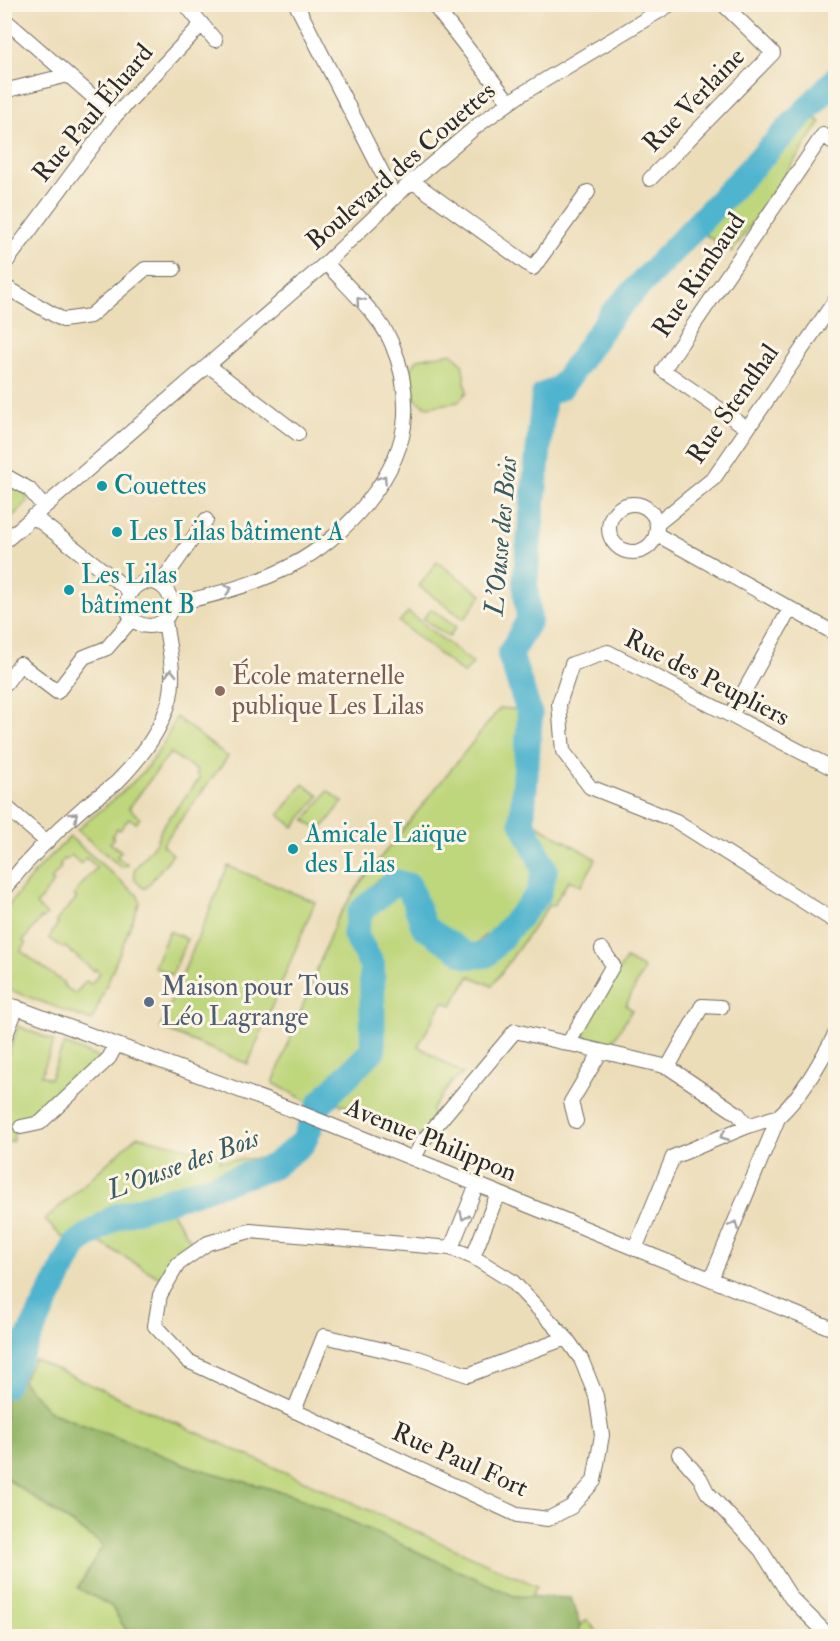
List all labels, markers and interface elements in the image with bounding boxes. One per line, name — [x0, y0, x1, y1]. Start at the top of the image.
street label: Rue Paul Éluard — [24, 36, 160, 189]
street label: Rue Verlaine — [636, 41, 752, 159]
street label: Boulevard des Couettes — [300, 75, 502, 257]
street label: Rue Rimbaud — [646, 206, 752, 343]
one-way arrow — [356, 297, 367, 308]
street label: Rue Stendhal — [680, 338, 786, 470]
water label: L'Ousse des Bois — [478, 455, 524, 618]
place label: Couettes — [114, 470, 207, 502]
one-way arrow — [375, 475, 387, 485]
marker: Couettes — [95, 479, 109, 493]
place label: Les Lilas bâtiment A — [129, 516, 344, 548]
marker: Les Lilas bâtiment A — [110, 525, 124, 539]
place label: Les Lilas bâtiment B — [81, 559, 195, 621]
marker: Les Lilas bâtiment B — [62, 583, 76, 597]
one-way arrow — [223, 584, 233, 597]
street label: Rue des Peupliers — [619, 623, 795, 734]
place label: École maternelle publique Les Lilas — [231, 658, 424, 723]
one-way arrow — [165, 668, 177, 677]
marker: École maternelle publique Les Lilas — [213, 684, 227, 698]
one-way arrow — [67, 812, 78, 823]
place label: Amicale Laïque des Lilas — [304, 818, 467, 880]
marker: Amicale Laïque des Lilas — [286, 842, 300, 856]
place label: Maison pour Tous Léo Lagrange — [161, 971, 349, 1033]
marker: Maison pour Tous Léo Lagrange — [142, 995, 156, 1009]
street label: Avenue Philippon — [339, 1091, 521, 1190]
water label: L'Ousse des Bois — [102, 1121, 264, 1207]
one-way arrow — [720, 1129, 731, 1141]
one-way arrow — [459, 1210, 471, 1221]
one-way arrow — [727, 1221, 739, 1232]
street label: Rue Paul Fort — [387, 1416, 533, 1504]

